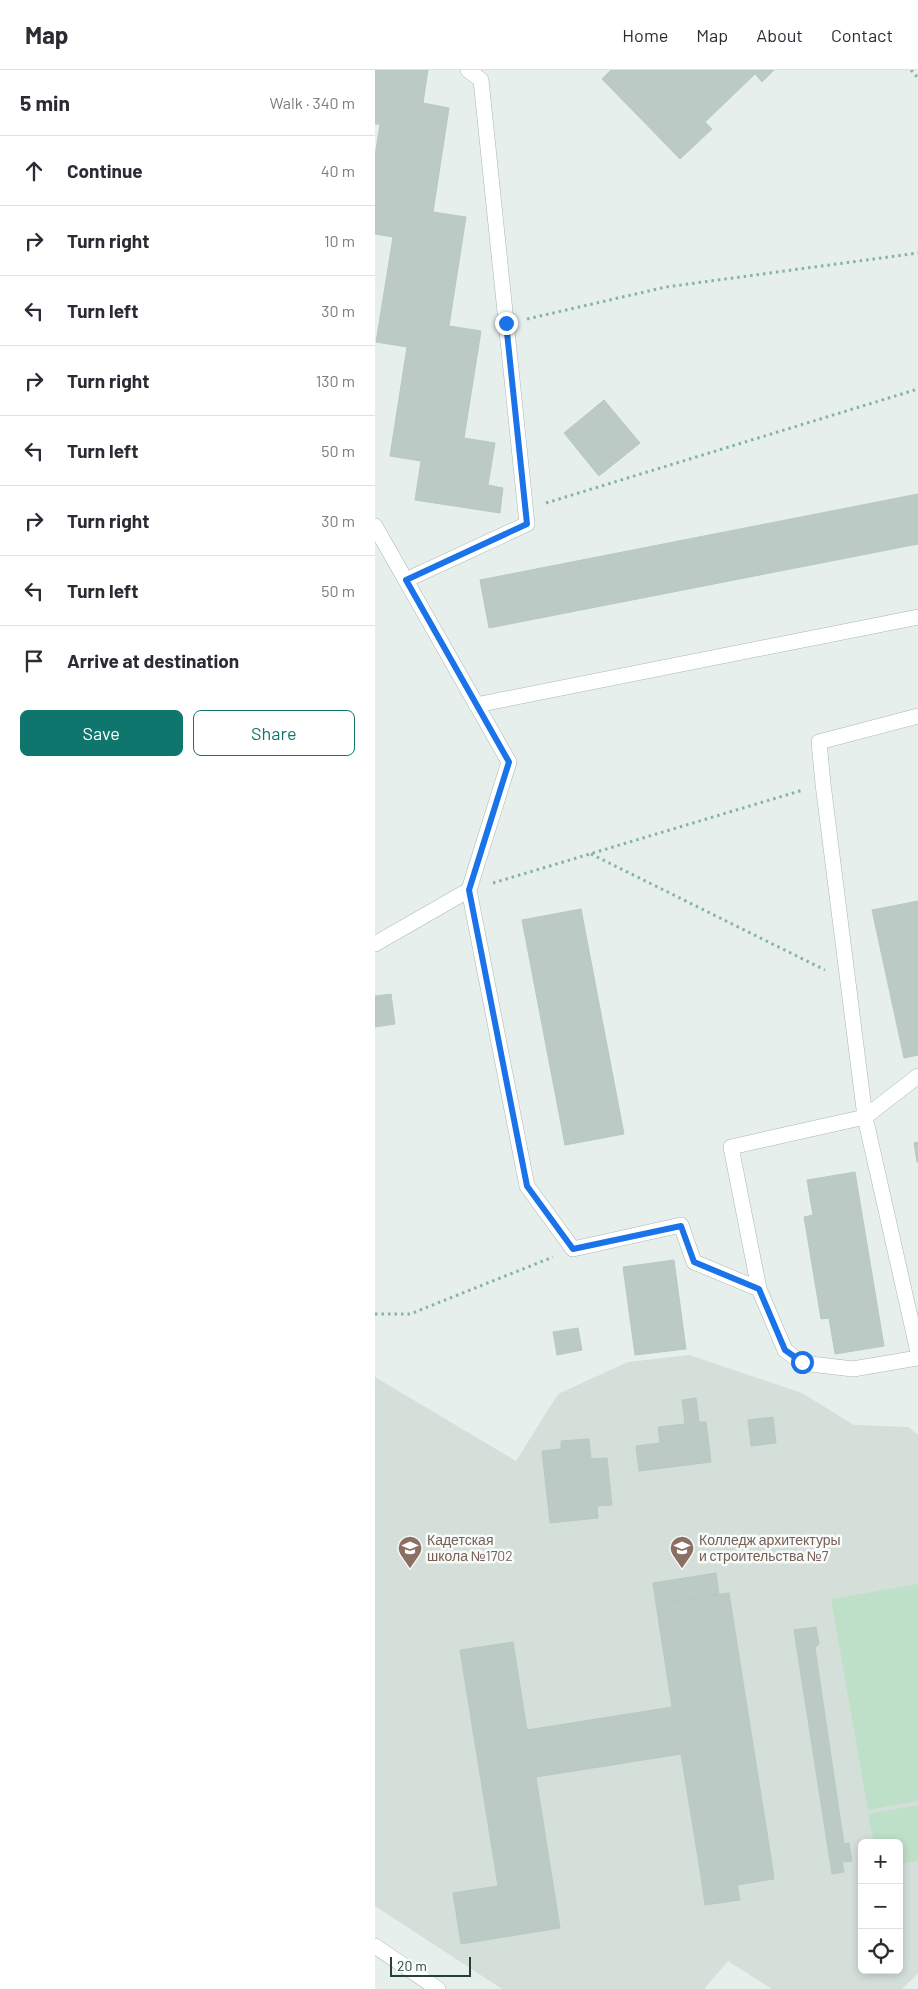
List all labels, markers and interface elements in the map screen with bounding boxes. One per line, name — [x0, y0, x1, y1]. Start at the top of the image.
text: Map — [25, 20, 68, 49]
text: Home — [622, 24, 668, 46]
text: Map — [696, 24, 728, 46]
text: About — [756, 24, 803, 46]
text: Contact — [831, 24, 893, 46]
text: 5 min — [20, 90, 70, 115]
text: Walk · 340 m — [270, 93, 355, 112]
icon: ahead — [20, 157, 48, 185]
text: Continue — [67, 159, 143, 182]
text: 40 m — [321, 161, 355, 180]
icon: right — [20, 227, 48, 255]
text: Turn right — [67, 229, 149, 252]
text: 10 m — [324, 231, 355, 250]
icon: left — [20, 297, 48, 325]
text: Turn left — [67, 299, 138, 322]
text: 30 m — [321, 301, 355, 320]
route end — [495, 312, 518, 335]
icon: right — [20, 367, 48, 395]
text: Turn right — [67, 369, 149, 392]
text: 130 m — [316, 371, 355, 390]
icon: left — [20, 437, 48, 465]
text: Turn left — [67, 439, 138, 462]
text: 50 m — [321, 441, 355, 460]
icon: right — [20, 507, 48, 535]
text: Turn right — [67, 509, 149, 532]
text: 30 m — [321, 511, 355, 530]
icon: left — [20, 577, 48, 605]
text: Turn left — [67, 579, 138, 602]
text: 50 m — [321, 581, 355, 600]
icon: arrive — [20, 647, 48, 675]
text: Arrive at destination — [67, 649, 239, 672]
button: Save — [20, 710, 183, 756]
button: Share — [193, 710, 355, 756]
route start — [791, 1351, 814, 1374]
place label: Кадетская школа №1702 — [427, 1531, 513, 1564]
place label: Колледж архитектуры и строительства №7 — [699, 1531, 841, 1564]
school or university icon: Кадетская школа №1702 — [397, 1535, 423, 1569]
school or university icon: Колледж архитектуры и строительства №7 — [669, 1535, 695, 1569]
map controls — [858, 1839, 903, 1974]
button: + — [858, 1839, 903, 1884]
button: − — [858, 1884, 903, 1929]
button: locate — [858, 1929, 903, 1974]
scale bar — [390, 1954, 471, 1977]
text: 20 m — [397, 1957, 427, 1974]

